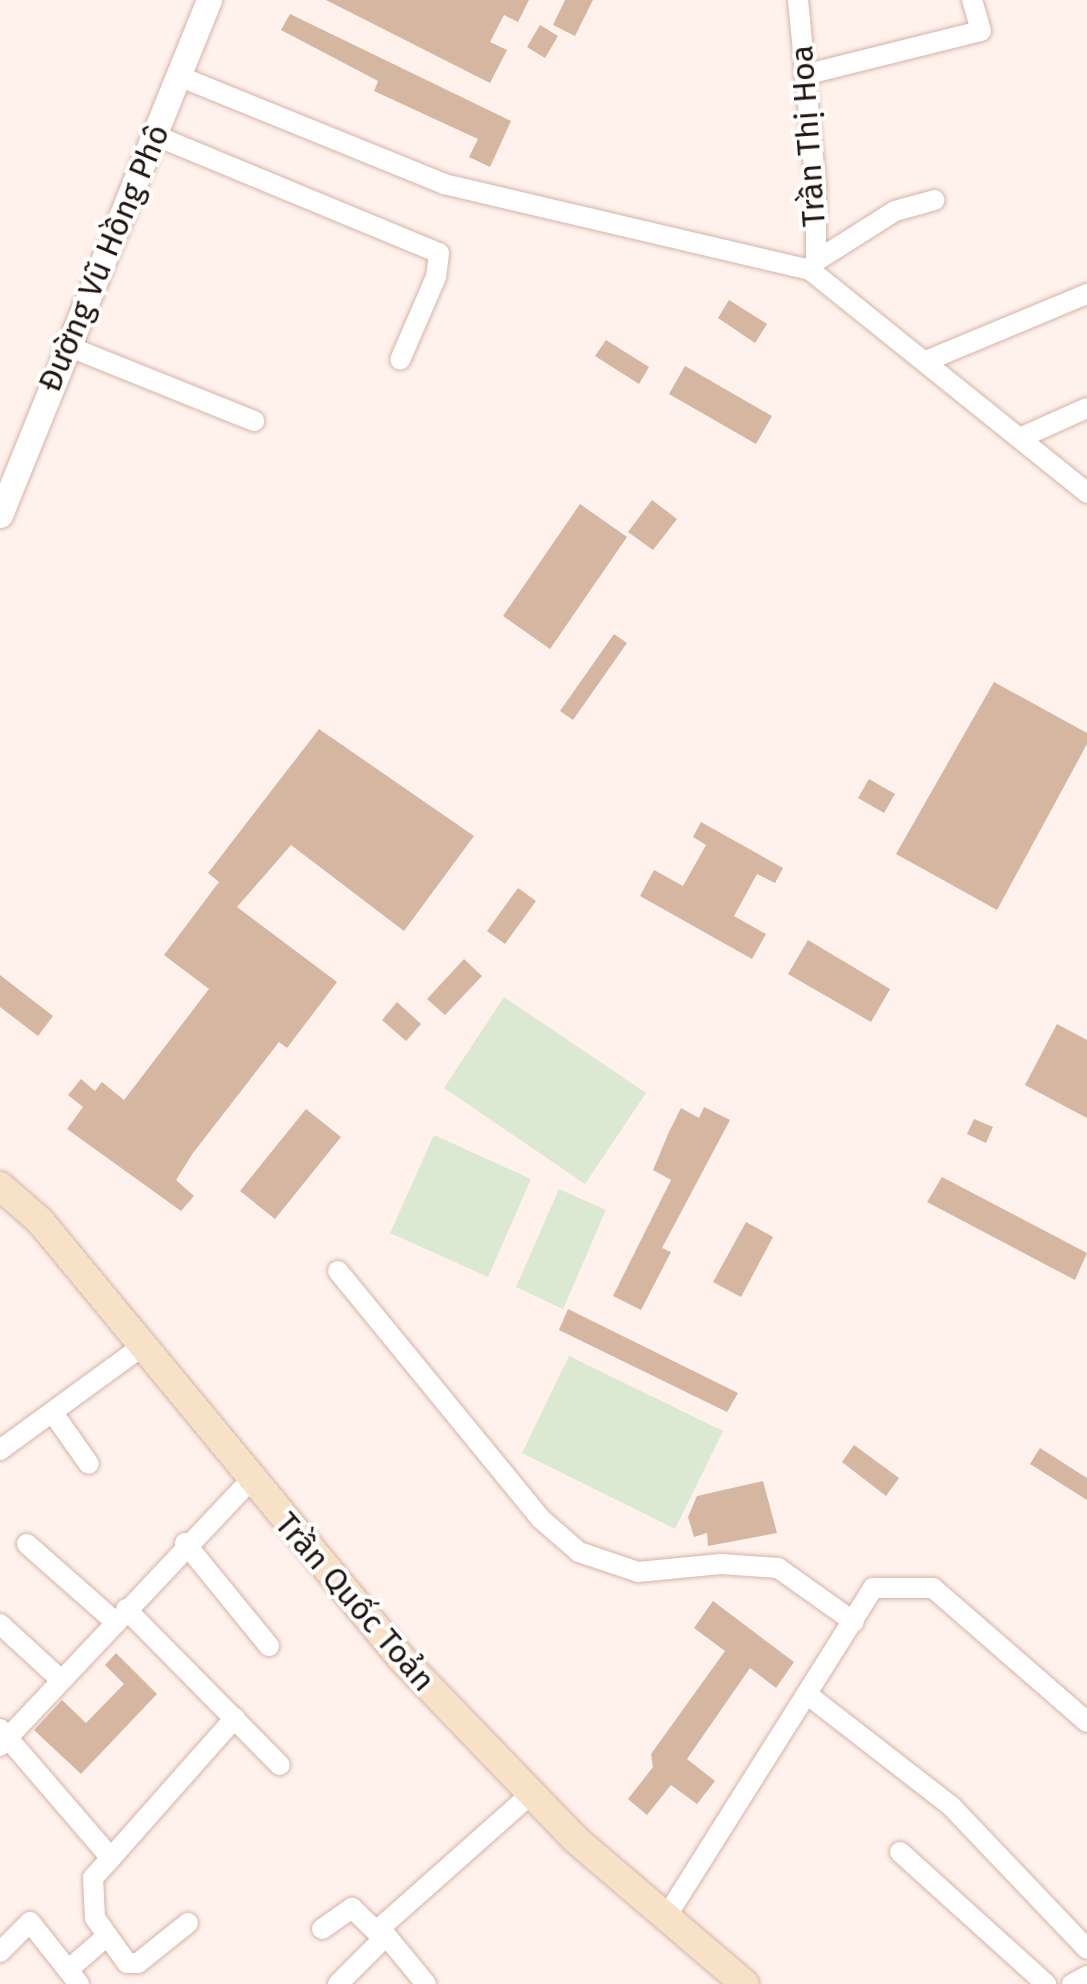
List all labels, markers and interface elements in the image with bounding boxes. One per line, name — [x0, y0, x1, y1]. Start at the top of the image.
street label: Trần Thị Hoa — [783, 44, 833, 228]
street label: Đường Vũ Hồng Phô — [30, 119, 178, 397]
street label: Trần Quốc Toản — [267, 1505, 443, 1699]

